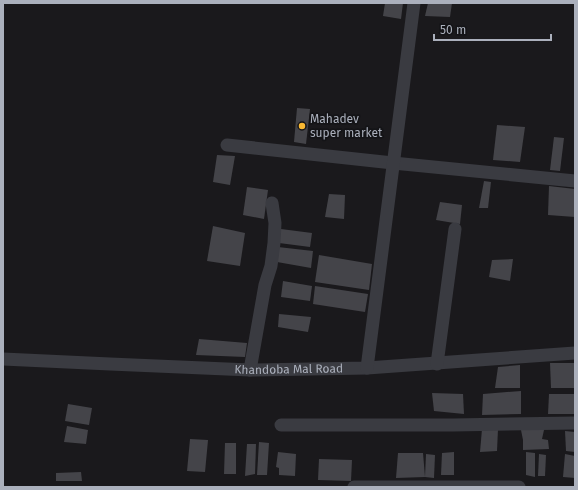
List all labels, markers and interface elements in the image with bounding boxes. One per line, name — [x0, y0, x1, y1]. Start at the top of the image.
scale bar — [434, 16, 551, 42]
text: 50 m — [440, 23, 466, 37]
place label: Mahadev super market — [310, 112, 383, 140]
marker: Mahadev super market — [297, 121, 307, 131]
street label: Khandoba Mal Road — [234, 361, 343, 377]

